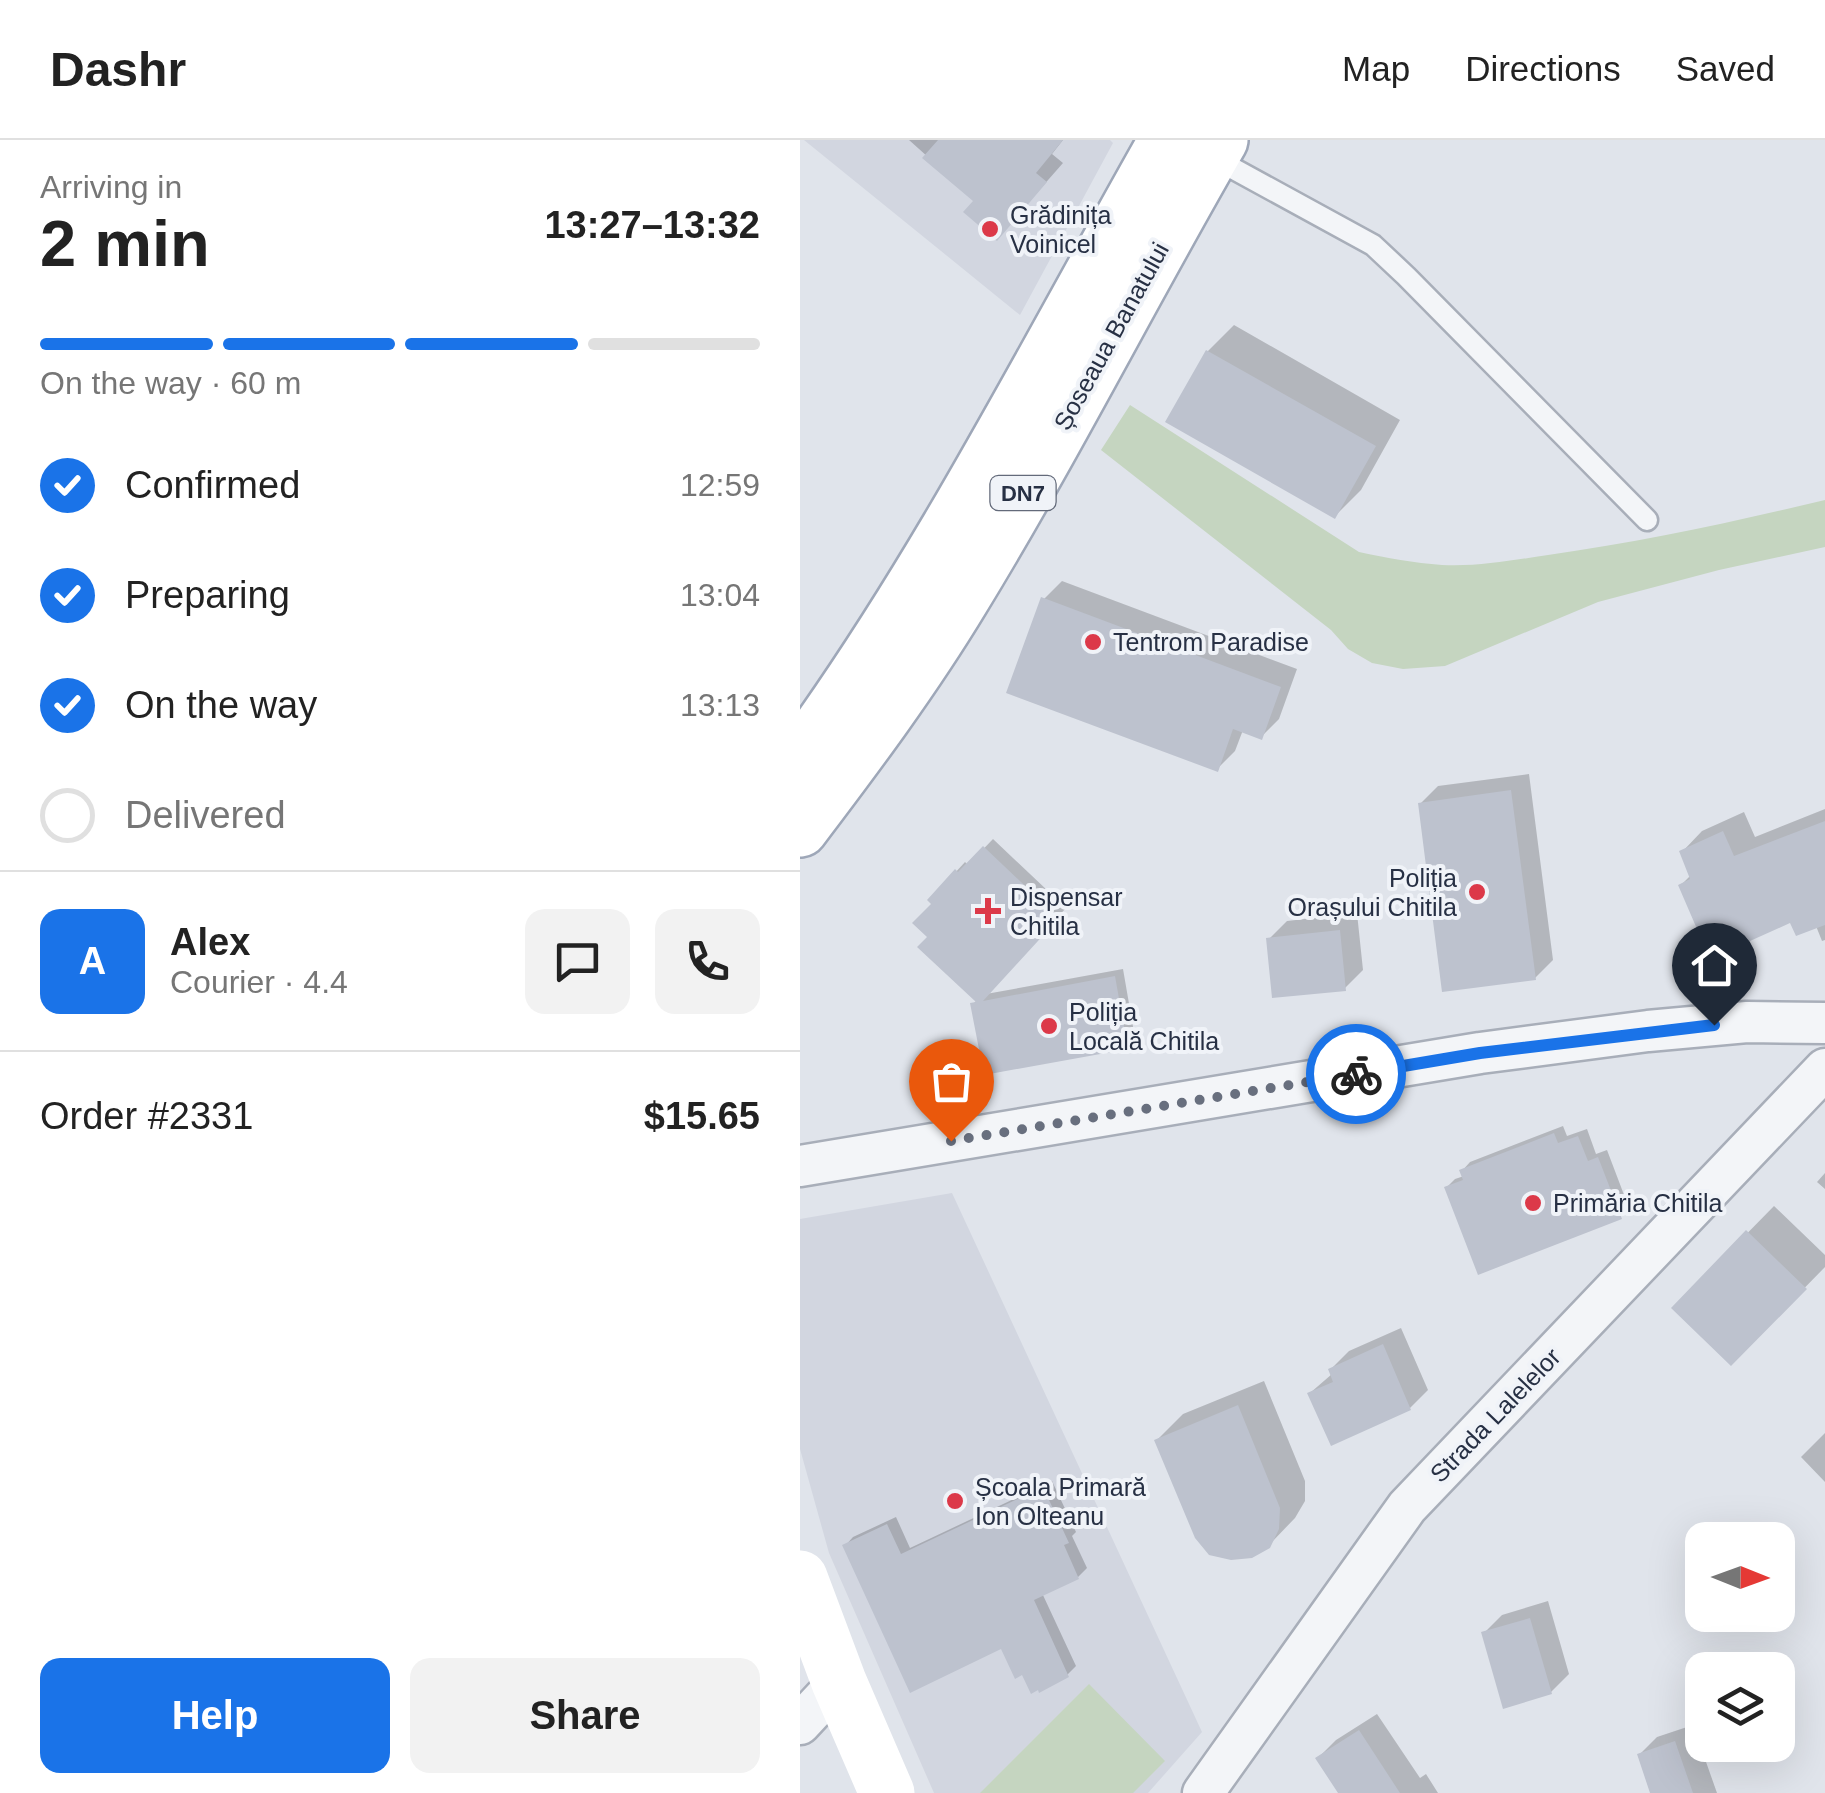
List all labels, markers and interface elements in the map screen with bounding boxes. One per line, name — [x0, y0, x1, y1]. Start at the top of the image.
text: Dashr — [50, 43, 186, 96]
text: Map — [1342, 49, 1410, 88]
text: Directions — [1465, 49, 1621, 88]
text: Saved — [1676, 49, 1775, 88]
text: Arriving in — [40, 169, 182, 205]
place label: Grădinița Voinicel — [1010, 201, 1112, 258]
text: 13:27–13:32 — [544, 204, 760, 246]
text: 2 min — [40, 207, 210, 280]
marker: Grădinița Voinicel — [979, 218, 1001, 240]
street label: Șoseaua Banatului — [1048, 237, 1174, 435]
text: On the way · 60 m — [40, 365, 301, 401]
icon: check — [40, 458, 95, 513]
text: Confirmed — [125, 464, 300, 506]
text: 12:59 — [680, 467, 760, 503]
road number: DN7 — [990, 476, 1056, 510]
icon: check — [40, 568, 95, 623]
text: Preparing — [125, 574, 290, 616]
text: 13:04 — [680, 577, 760, 613]
place label: Tentrom Paradise — [1113, 628, 1309, 656]
marker: Tentrom Paradise — [1082, 631, 1104, 653]
icon: check — [40, 678, 95, 733]
text: On the way — [125, 684, 317, 726]
text: 13:13 — [680, 687, 760, 723]
text: Delivered — [125, 794, 286, 836]
place label: Poliția Orașului Chitila — [1287, 864, 1457, 921]
marker: Poliția Orașului Chitila — [1466, 881, 1488, 903]
place label: Dispensar Chitila — [1010, 883, 1123, 940]
marker: Dispensar Chitila — [975, 898, 1001, 924]
button: chat — [525, 909, 630, 1014]
button: phone — [655, 909, 760, 1014]
text: Alex — [170, 921, 250, 963]
pin — [1672, 923, 1757, 1026]
icon: home — [1687, 938, 1742, 993]
text: A — [79, 940, 106, 982]
text: Courier · 4.4 — [170, 964, 348, 1000]
place label: Poliția Locală Chitila — [1069, 998, 1219, 1055]
marker: Poliția Locală Chitila — [1038, 1015, 1060, 1037]
courier — [1306, 1024, 1406, 1124]
pin — [909, 1039, 994, 1142]
icon: bike — [1329, 1047, 1384, 1102]
icon: bag — [924, 1054, 979, 1109]
text: Order #2331 — [40, 1095, 253, 1137]
text: $15.65 — [644, 1095, 760, 1137]
place label: Primăria Chitila — [1553, 1189, 1723, 1217]
marker: Primăria Chitila — [1522, 1192, 1544, 1214]
street label: Strada Lalelelor — [1424, 1342, 1566, 1488]
place label: Școala Primară Ion Olteanu — [975, 1473, 1146, 1530]
marker: Școala Primară Ion Olteanu — [944, 1490, 966, 1512]
north arrow — [1685, 1522, 1795, 1632]
map controls — [1685, 1522, 1795, 1762]
button: layers — [1685, 1652, 1795, 1762]
button: Help — [40, 1658, 390, 1773]
button: Share — [410, 1658, 760, 1773]

